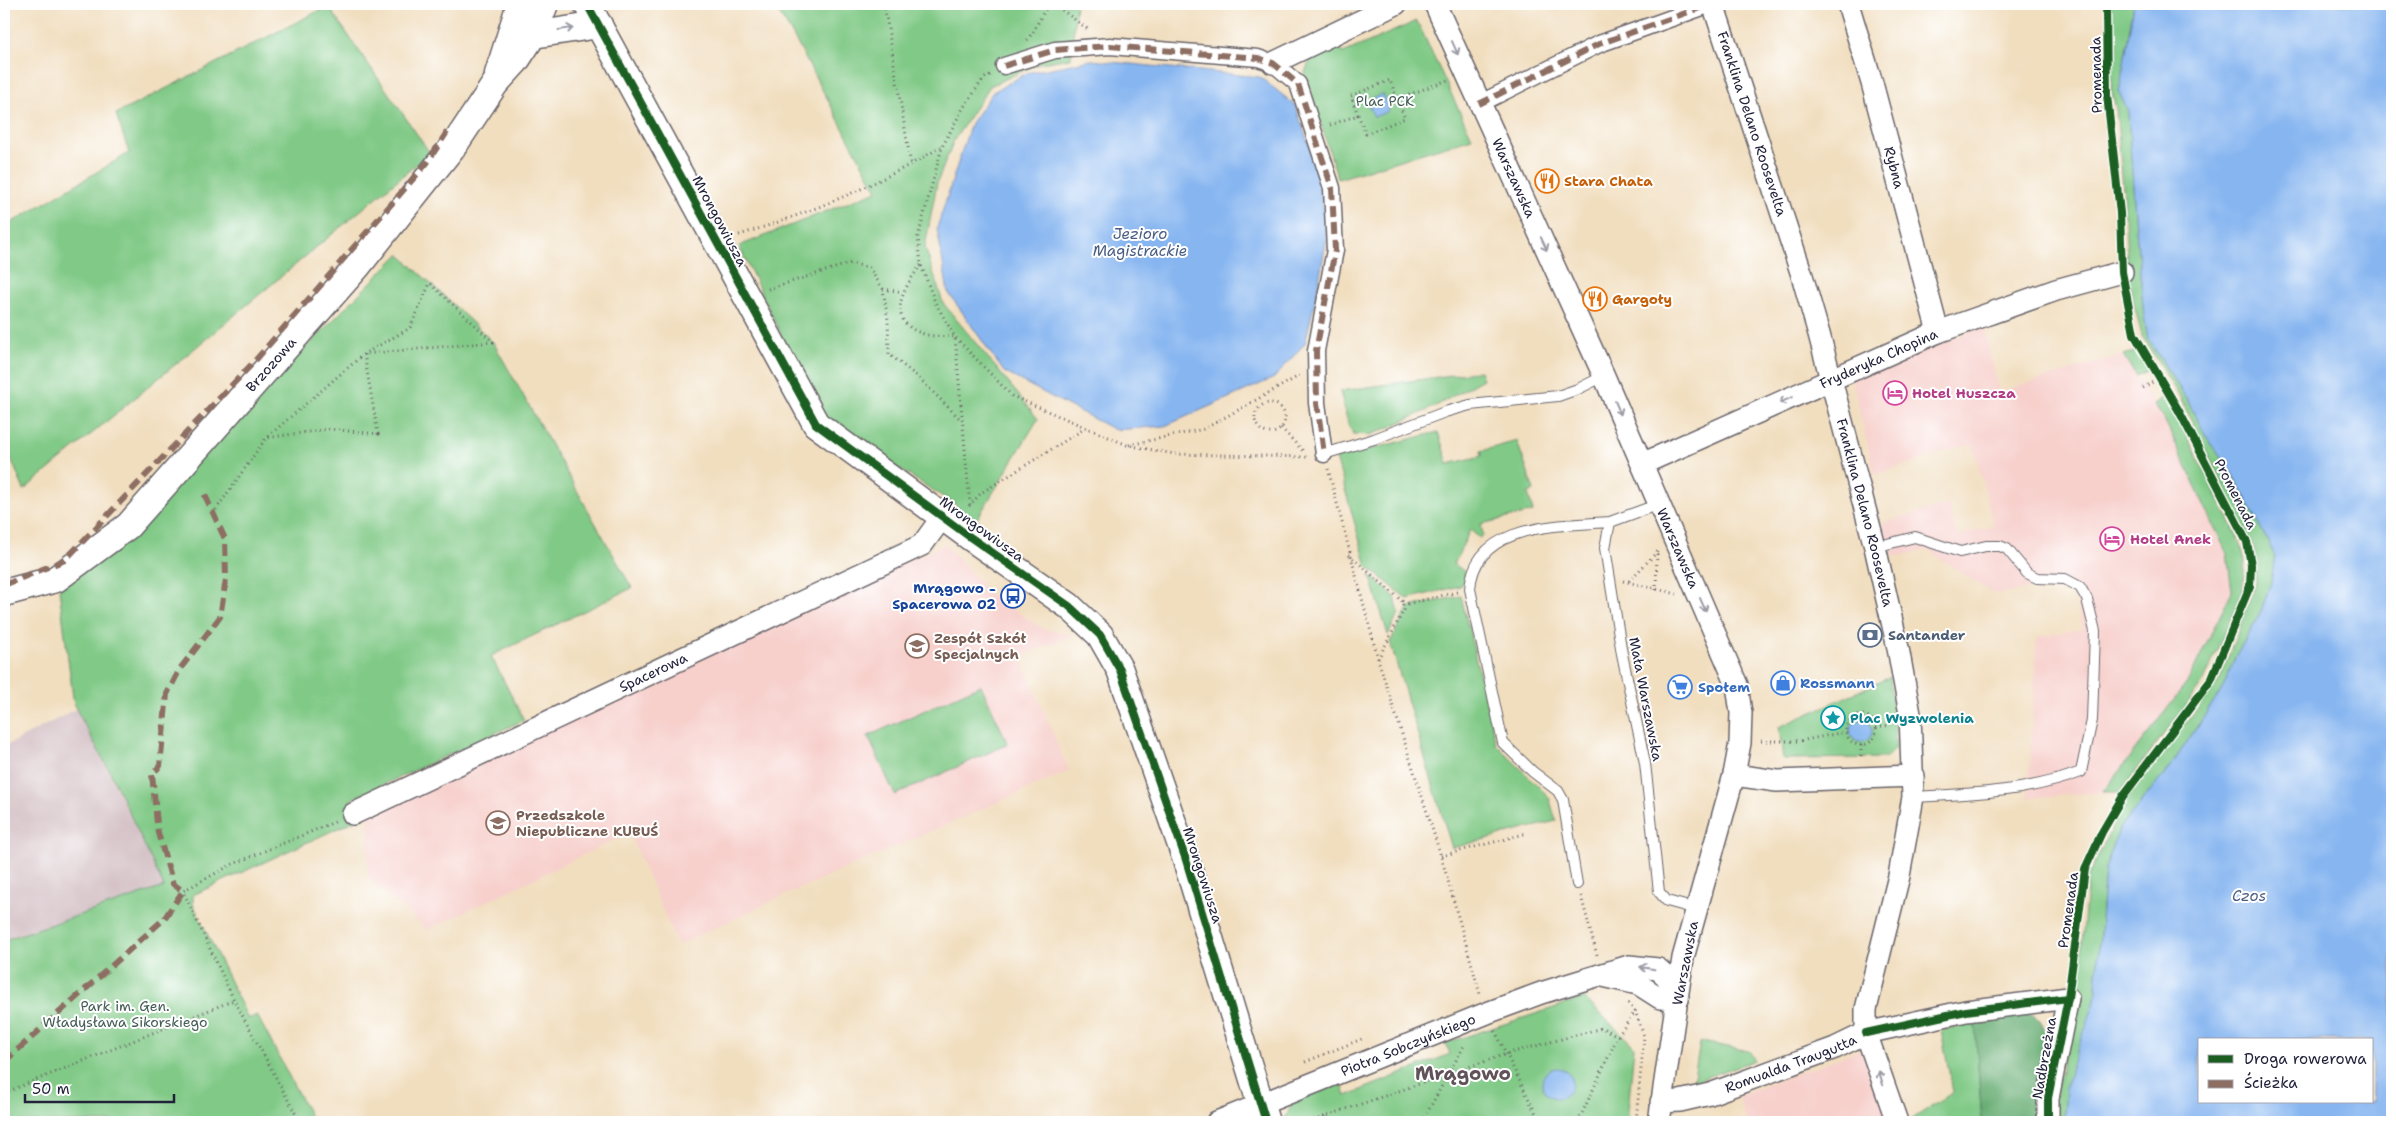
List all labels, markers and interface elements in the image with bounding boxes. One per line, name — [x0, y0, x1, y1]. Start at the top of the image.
one-way arrow — [557, 23, 573, 33]
street label: Franklina Delano Roosevelta — [1714, 29, 1791, 219]
street label: Promenada — [2086, 36, 2106, 114]
one-way arrow — [1450, 40, 1460, 55]
park label: Plac PCK — [1356, 92, 1414, 110]
street label: Warszawska — [1488, 135, 1540, 221]
street label: Rybna — [1880, 144, 1909, 191]
restaurant icon: Stara Chata — [1534, 168, 1560, 194]
place label: Stara Chata — [1564, 172, 1653, 190]
street label: Mrongowiusza — [689, 173, 752, 270]
water label: Jezioro Magistrackie — [1093, 224, 1187, 261]
one-way arrow — [1539, 236, 1549, 251]
restaurant icon: Gargoły — [1582, 286, 1608, 312]
place label: Gargoły — [1612, 290, 1672, 308]
street label: Fryderyka Chopina — [1817, 324, 1941, 393]
street label: Brzozowa — [242, 333, 300, 396]
hotel icon: Hotel Huszcza — [1882, 380, 1908, 406]
place label: Hotel Huszcza — [1912, 384, 2016, 402]
one-way arrow — [1779, 395, 1794, 405]
one-way arrow — [1614, 400, 1624, 415]
street label: Franklina Delano Roosevelta — [1833, 416, 1897, 609]
street label: Promenada — [2211, 456, 2262, 533]
street label: Mrongowiusza — [936, 492, 1028, 566]
street label: Warszawska — [1653, 505, 1703, 591]
hotel icon: Hotel Anek — [2099, 526, 2125, 552]
place label: Hotel Anek — [2130, 530, 2211, 548]
place label: Mrągowo - Spacerowa 02 — [892, 579, 996, 613]
bus stop icon: Mrągowo - Spacerowa 02 — [1000, 583, 1026, 609]
one-way arrow — [1699, 597, 1709, 612]
bank icon: Santander — [1857, 622, 1883, 648]
place label: Santander — [1888, 626, 1966, 644]
place label: Zespół Szkół Specjalnych — [934, 629, 1027, 663]
school or university icon: Zespół Szkół Specjalnych — [904, 633, 930, 659]
street label: Mała Warszawska — [1625, 636, 1667, 763]
street label: Spacerowa — [616, 648, 690, 696]
shop icon: Rossmann — [1770, 670, 1796, 696]
supermarket icon: Społem — [1667, 674, 1693, 700]
place label: Rossmann — [1800, 674, 1875, 692]
place label: Społem — [1698, 678, 1750, 696]
place icon: Plac Wyzwolenia — [1820, 705, 1846, 731]
place label: Plac Wyzwolenia — [1850, 709, 1974, 727]
place label: Przedszkole Niepubliczne KUBUŚ — [516, 806, 658, 840]
school or university icon: Przedszkole Niepubliczne KUBUŚ — [485, 810, 511, 836]
street label: Mrongowiusza — [1179, 825, 1227, 926]
street label: Promenada — [2054, 870, 2082, 949]
water label: Czos — [2232, 886, 2266, 906]
street label: Warszawska — [1668, 919, 1702, 1007]
one-way arrow — [1640, 962, 1656, 972]
park label: Park im. Gen. Władysława Sikorskiego — [43, 997, 207, 1031]
street label: Piotra Sobczyńskiego — [1338, 1010, 1478, 1080]
street label: Nadbrzeżna — [2028, 1015, 2060, 1101]
street label: Romualda Traugutta — [1722, 1030, 1860, 1097]
legend — [2198, 1038, 2374, 1104]
text: Droga rowerowa — [2244, 1049, 2367, 1069]
district label: Mrągowo — [1415, 1061, 1511, 1086]
one-way arrow — [1875, 1070, 1885, 1086]
scale bar — [25, 1071, 174, 1103]
text: Ścieżka — [2244, 1072, 2298, 1093]
text: 50 m — [32, 1079, 70, 1099]

